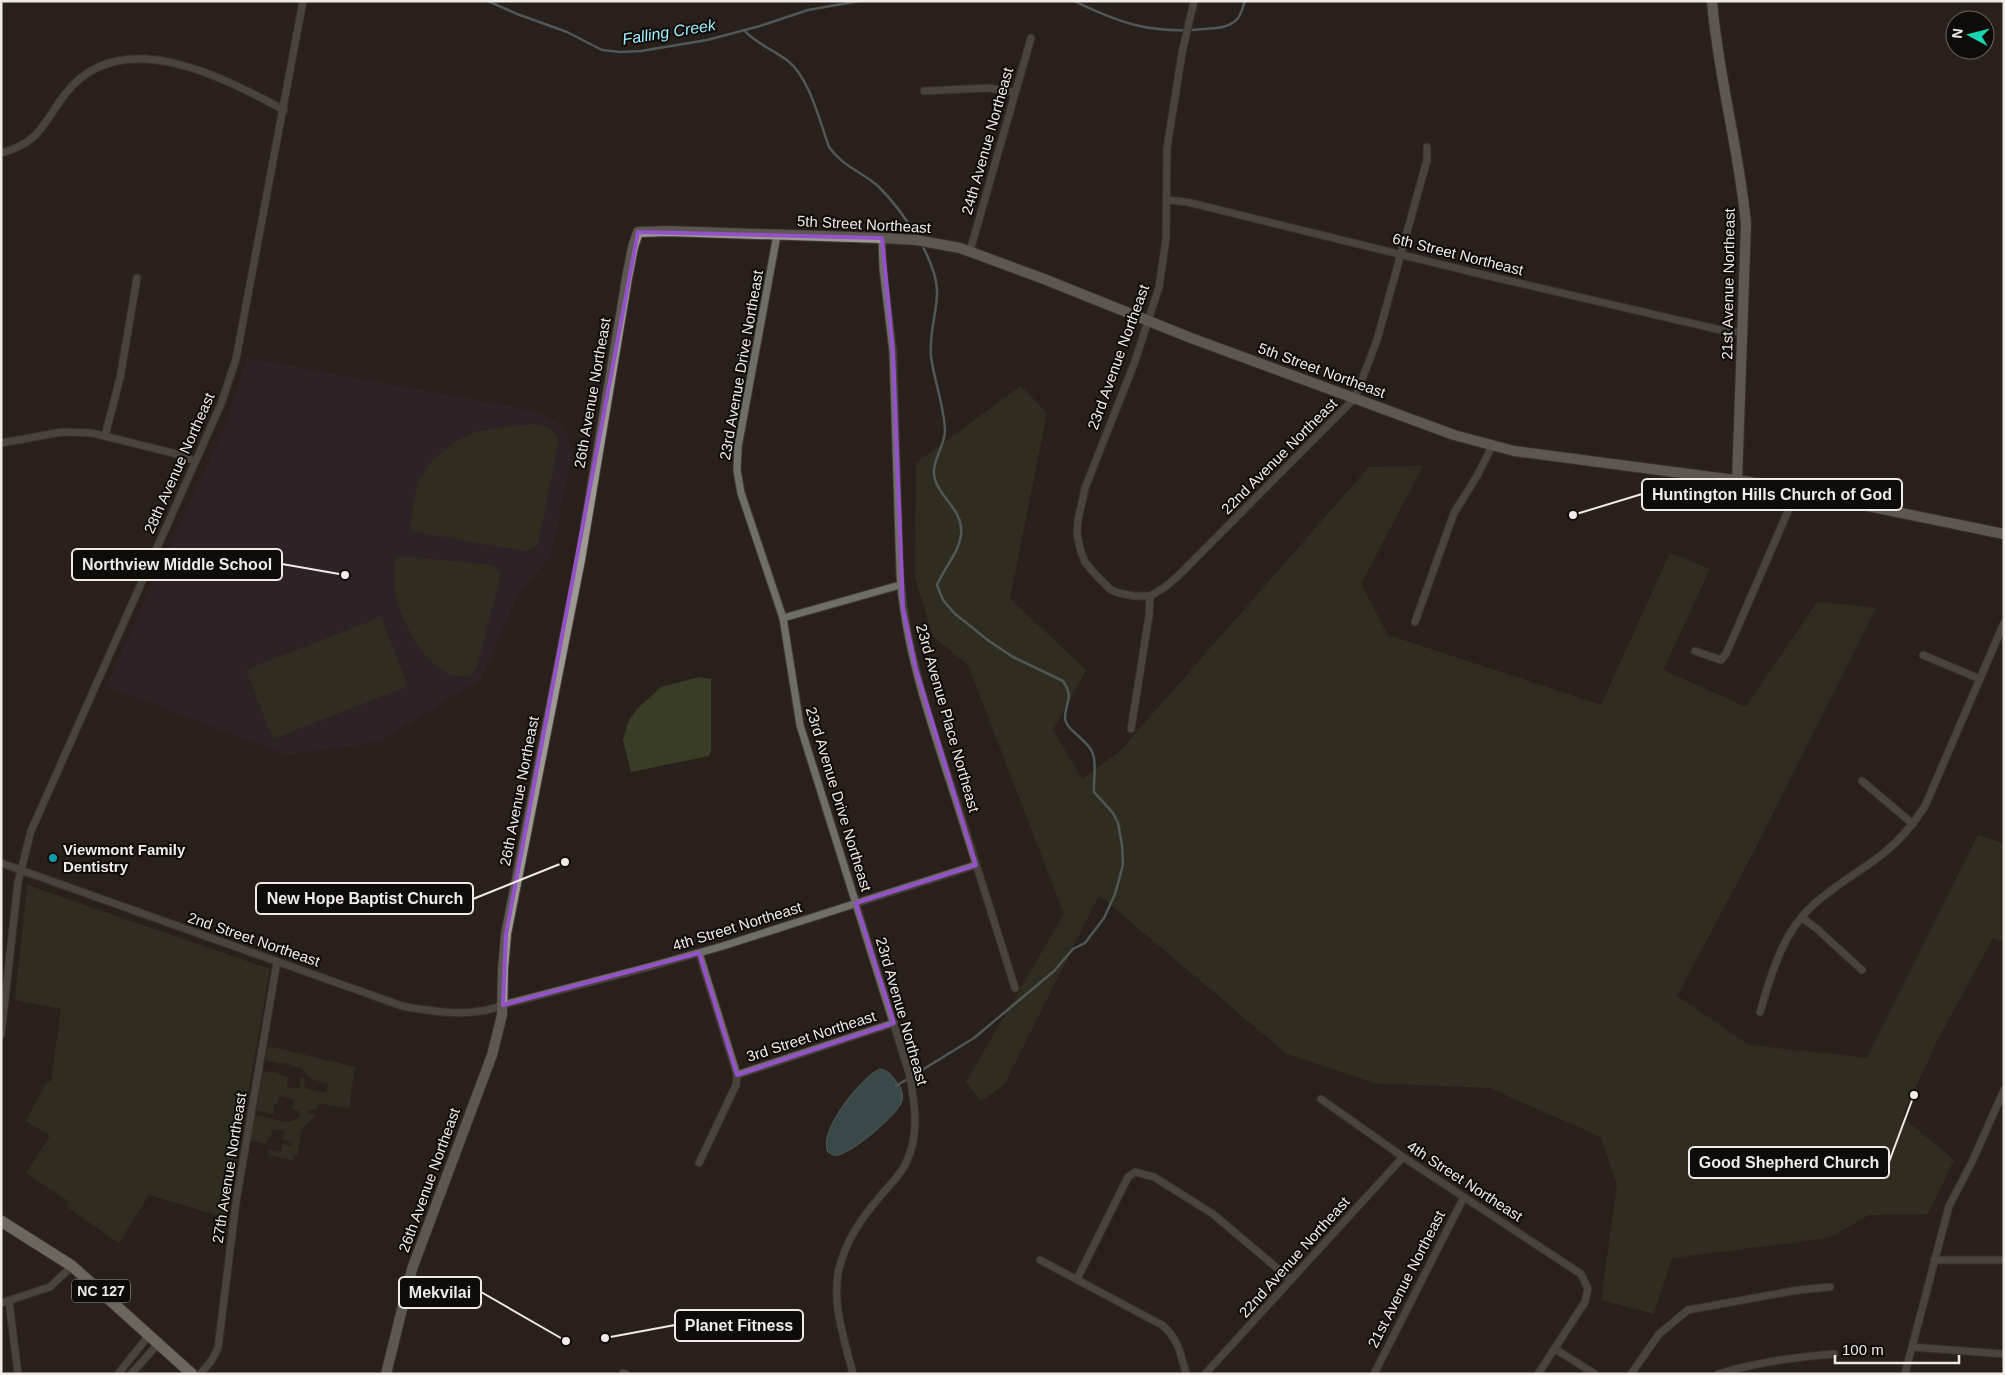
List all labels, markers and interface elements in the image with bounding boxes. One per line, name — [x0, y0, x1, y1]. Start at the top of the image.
north arrow — [1945, 10, 1995, 60]
water label: Falling Creek — [621, 16, 718, 48]
text: N — [1949, 27, 1966, 39]
street label: 24th Avenue Northeast — [958, 65, 1016, 217]
street label: 21st Avenue Northeast — [1718, 207, 1738, 360]
street label: 5th Street Northeast — [797, 212, 932, 236]
street label: 6th Street Northeast — [1391, 230, 1526, 279]
street label: 23rd Avenue Drive Northeast — [716, 268, 766, 461]
street label: 23rd Avenue Northeast — [1084, 281, 1152, 432]
street label: 26th Avenue Northeast — [570, 316, 614, 469]
street label: 5th Street Northeast — [1256, 339, 1389, 401]
street label: 28th Avenue Northeast — [140, 389, 218, 536]
street label: 22nd Avenue Northeast — [1218, 394, 1341, 517]
callout: Huntington Hills Church of God — [1642, 479, 1902, 510]
text: Huntington Hills Church of God — [1652, 486, 1892, 503]
callout: Northview Middle School — [72, 549, 282, 580]
text: Northview Middle School — [82, 556, 272, 573]
street label: 23rd Avenue Place Northeast — [913, 622, 983, 815]
street label: 23rd Avenue Drive Northeast — [803, 705, 875, 894]
street label: 26th Avenue Northeast — [496, 714, 542, 867]
place label: Viewmont Family Dentistry — [63, 841, 186, 875]
marker: Viewmont Family Dentistry — [47, 852, 59, 864]
callout: New Hope Baptist Church — [256, 883, 473, 914]
text: New Hope Baptist Church — [267, 890, 463, 907]
street label: 4th Street Northeast — [670, 898, 804, 954]
street label: 2nd Street Northeast — [186, 908, 323, 970]
street label: 23rd Avenue Northeast — [873, 935, 932, 1088]
street label: 3rd Street Northeast — [744, 1007, 879, 1065]
street label: 27th Avenue Northeast — [209, 1091, 249, 1245]
street label: 26th Avenue Northeast — [395, 1105, 463, 1254]
street label: 4th Street Northeast — [1404, 1137, 1527, 1225]
callout: Good Shepherd Church — [1689, 1147, 1889, 1178]
text: Good Shepherd Church — [1699, 1154, 1879, 1171]
street label: 22nd Avenue Northeast — [1235, 1193, 1353, 1321]
street label: 21st Avenue Northeast — [1364, 1207, 1448, 1350]
callout: Mekvilai — [399, 1277, 481, 1308]
road number: NC 127 — [72, 1280, 130, 1302]
text: Mekvilai — [409, 1284, 471, 1301]
callout: Planet Fitness — [675, 1310, 803, 1341]
text: Planet Fitness — [685, 1317, 793, 1334]
scale bar — [1835, 1332, 1959, 1364]
text: 100 m — [1842, 1341, 1884, 1358]

